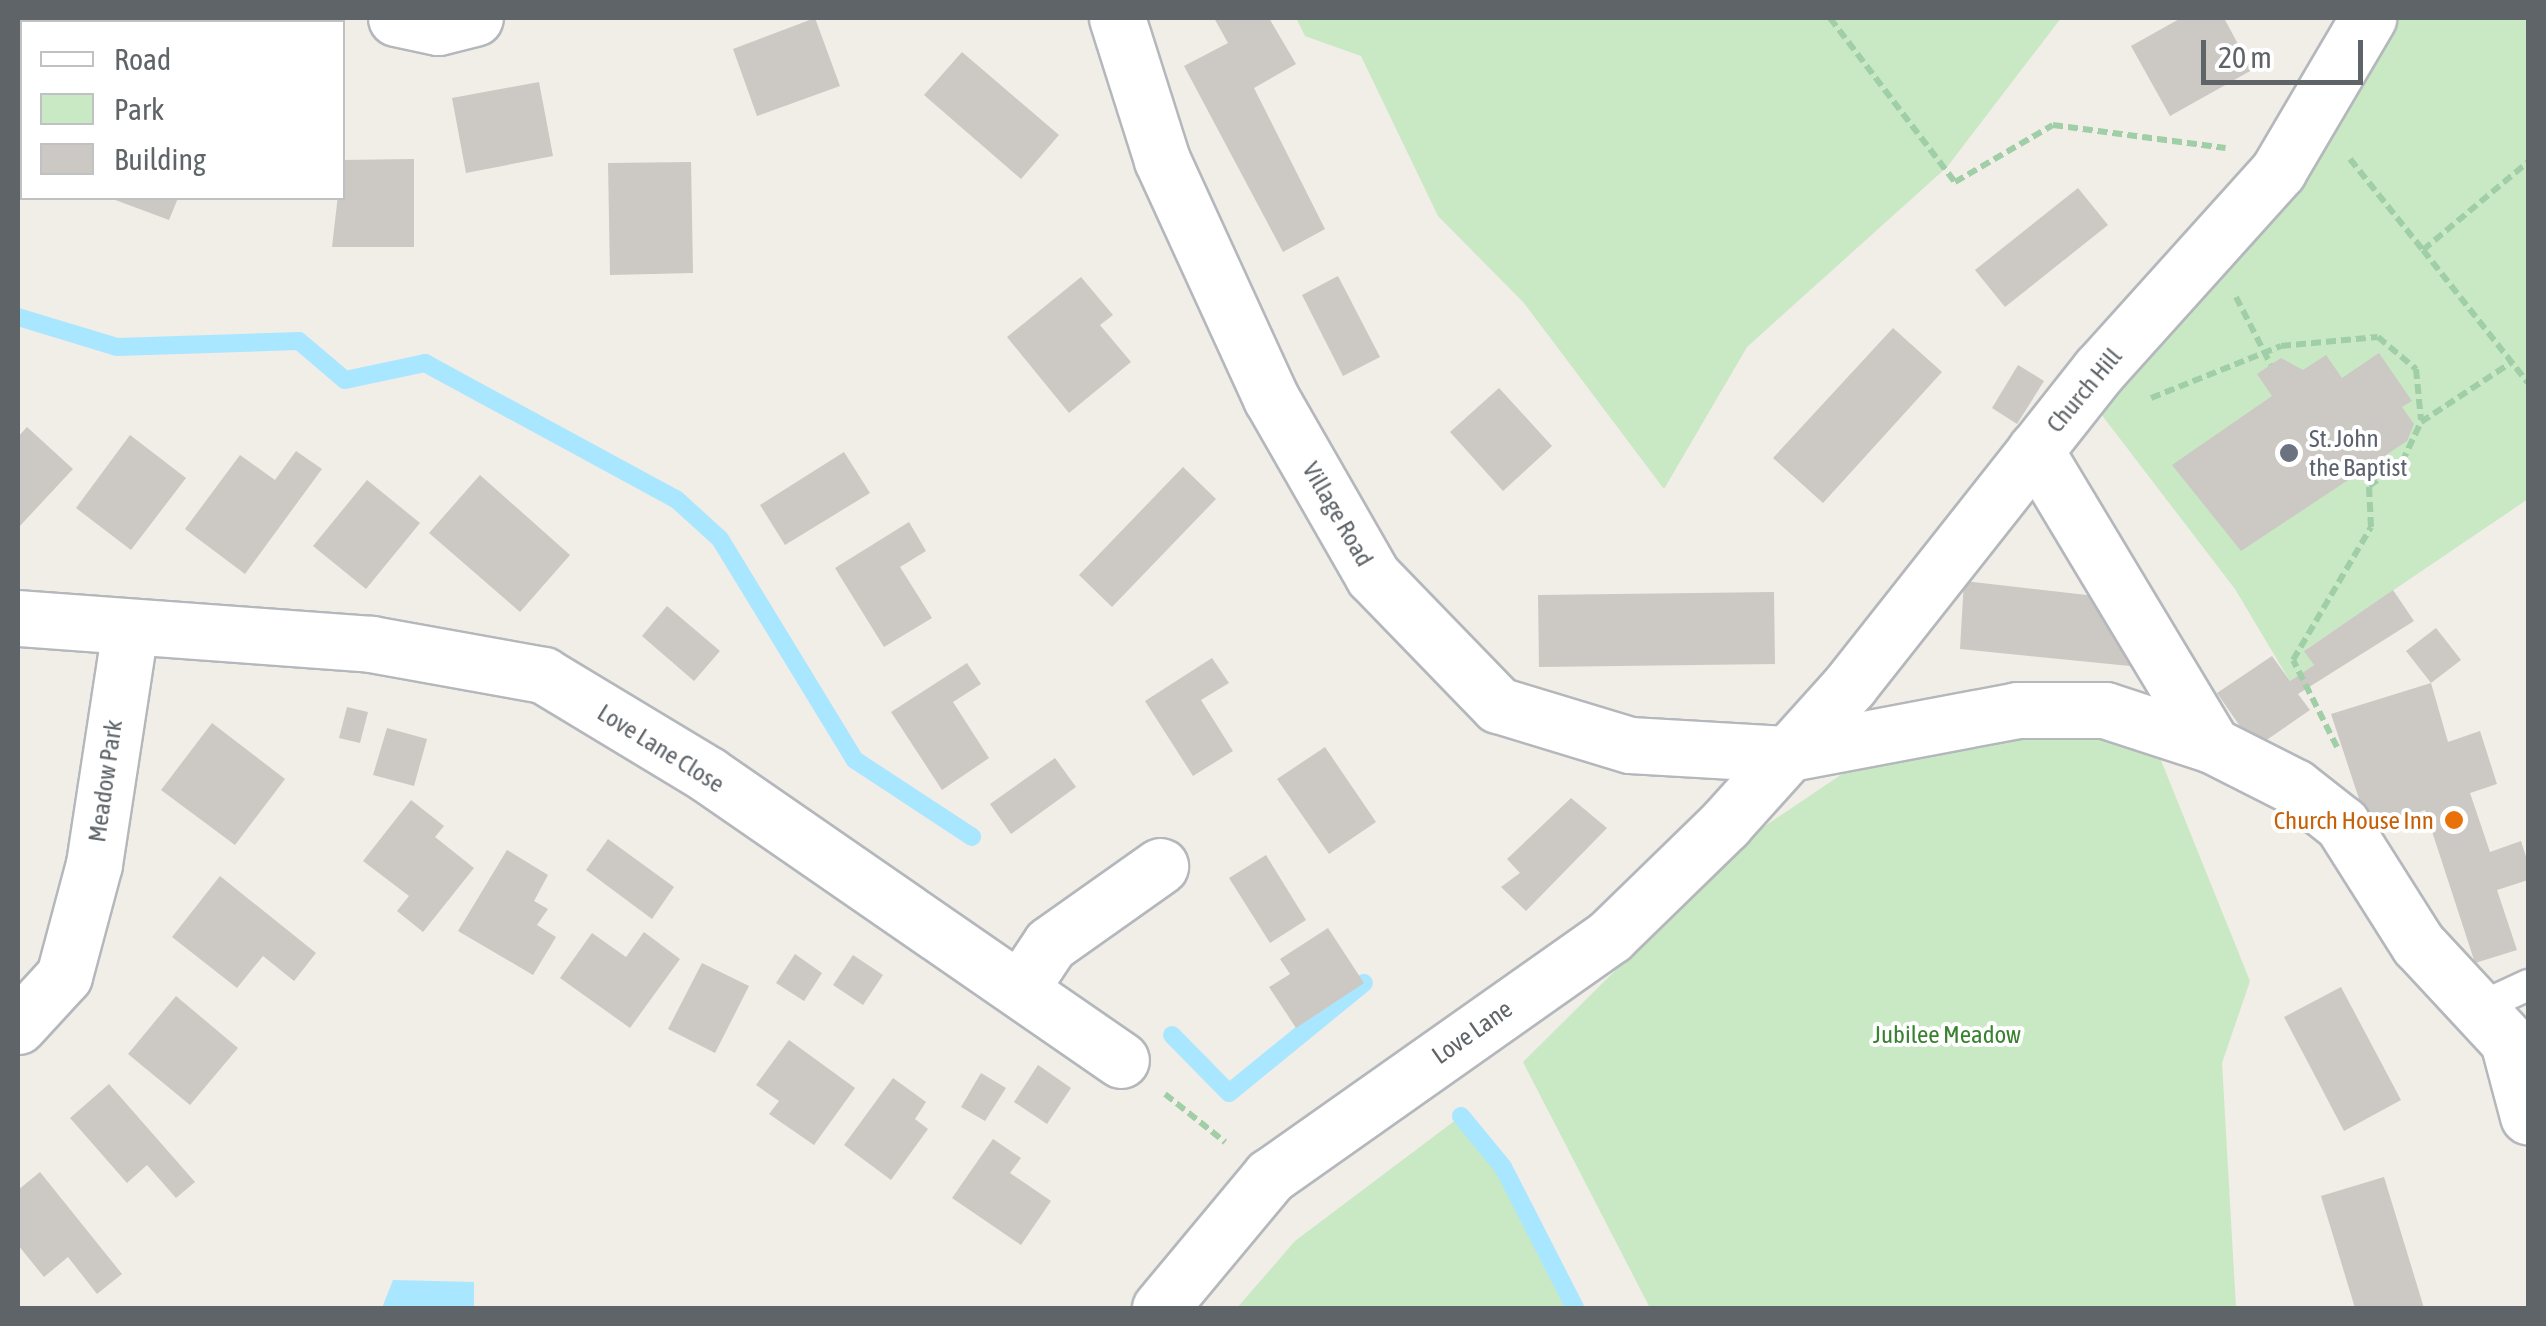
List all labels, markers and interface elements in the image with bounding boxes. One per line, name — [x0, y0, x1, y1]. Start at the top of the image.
legend — [20, 20, 345, 200]
scale bar — [2206, 20, 2368, 82]
text: 20 m — [2218, 40, 2272, 74]
text: Road — [114, 42, 171, 76]
text: Park — [114, 92, 164, 126]
text: Building — [114, 142, 206, 176]
street label: Church Hill — [2040, 342, 2128, 438]
place label: St. John the Baptist — [2309, 424, 2407, 483]
marker: St. John the Baptist — [2278, 442, 2300, 464]
street label: Village Road — [1296, 456, 1380, 572]
street label: Love Lane Close — [592, 697, 730, 799]
street label: Meadow Park — [82, 718, 128, 844]
place label: Church House Inn — [2274, 805, 2434, 835]
marker: Church House Inn — [2443, 809, 2465, 831]
street label: Love Lane — [1426, 994, 1518, 1070]
park label: Jubilee Meadow — [1873, 1019, 2021, 1049]

